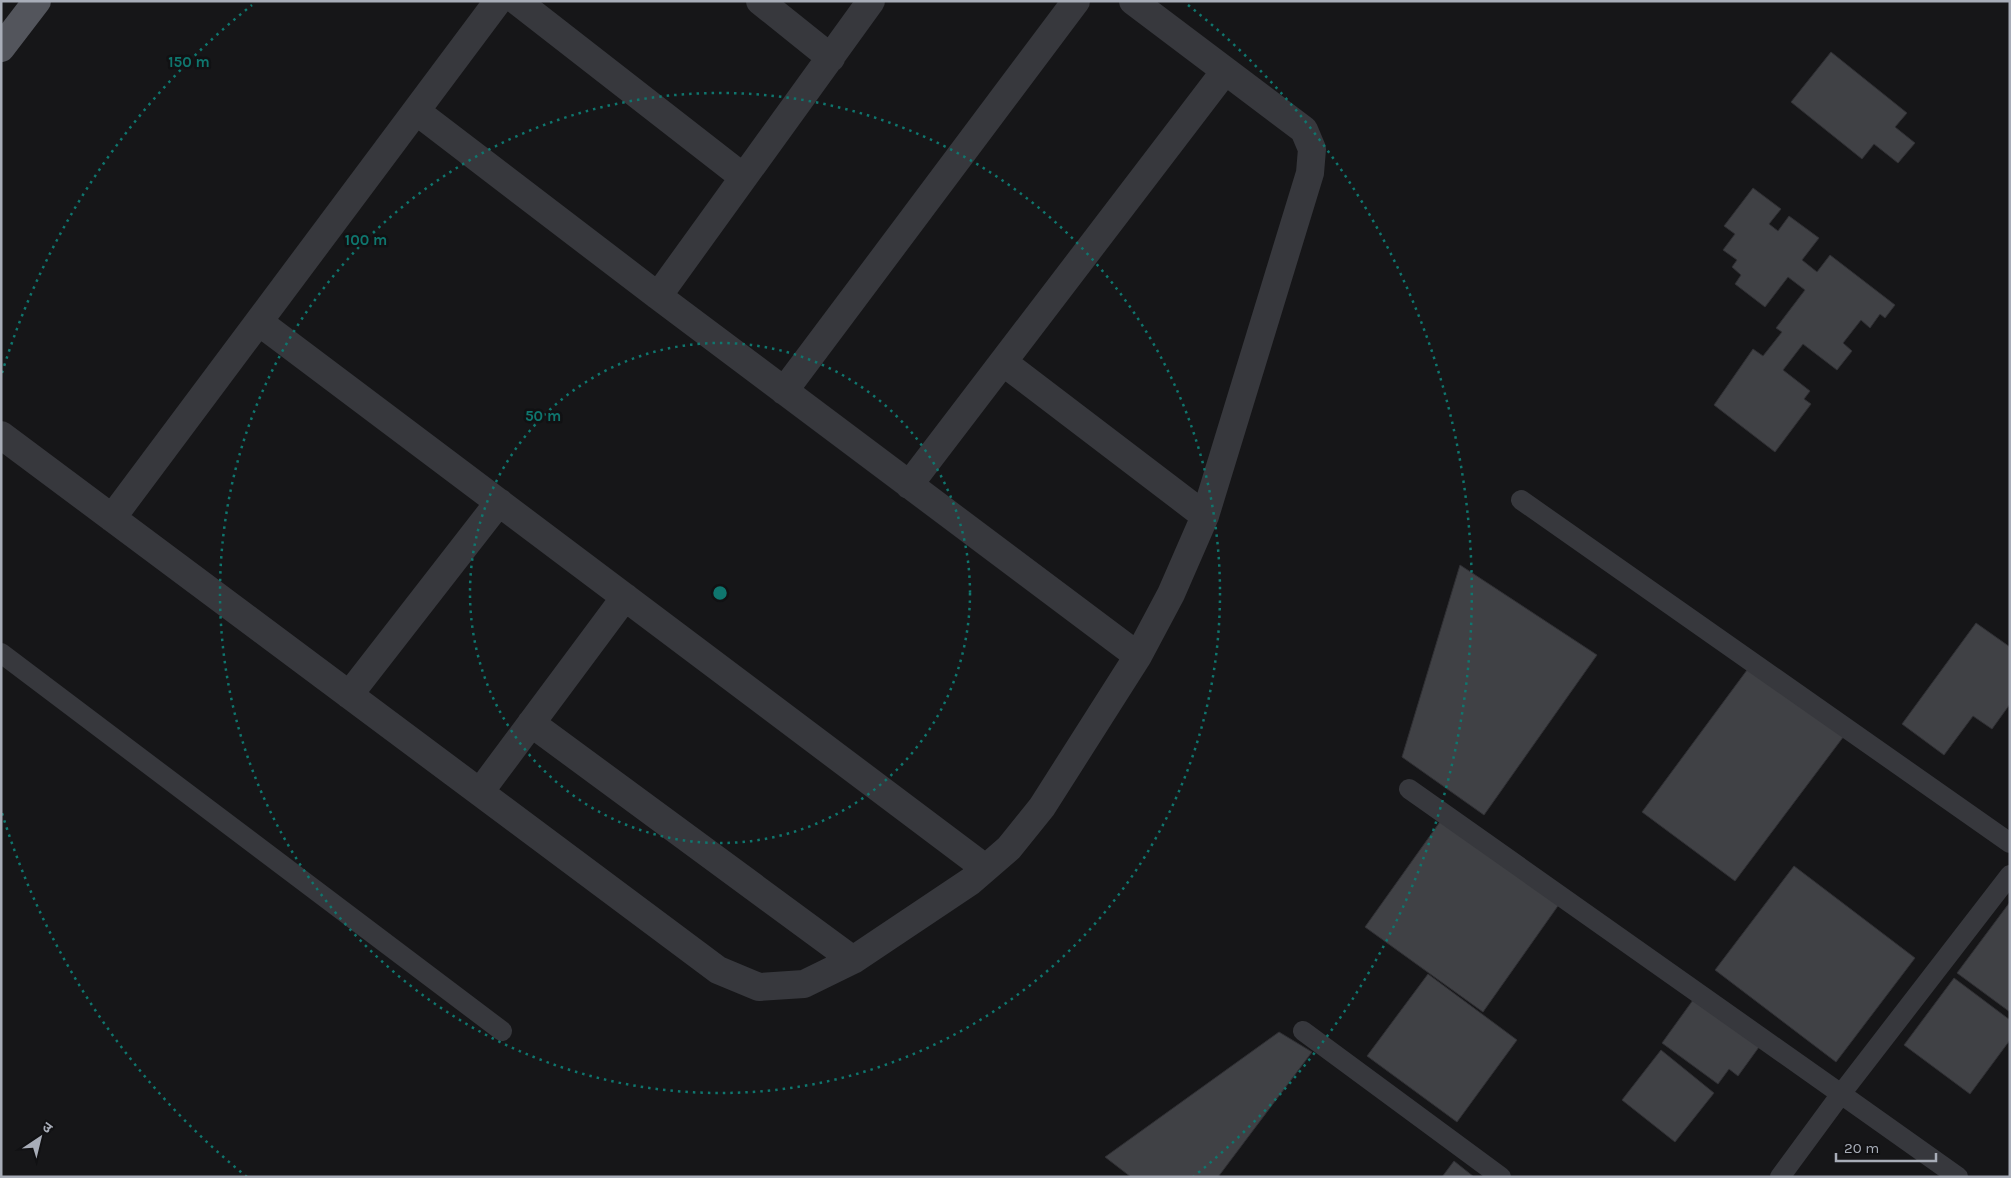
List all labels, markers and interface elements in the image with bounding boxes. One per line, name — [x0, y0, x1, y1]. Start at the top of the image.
text: 150 m — [168, 53, 210, 71]
text: 100 m — [345, 231, 387, 249]
text: 50 m — [525, 407, 561, 425]
centre of rings — [711, 584, 729, 602]
north arrow — [15, 1113, 65, 1163]
text: उ — [39, 1118, 56, 1138]
scale bar — [1836, 1130, 1936, 1162]
text: 20 m — [1844, 1139, 1879, 1157]

